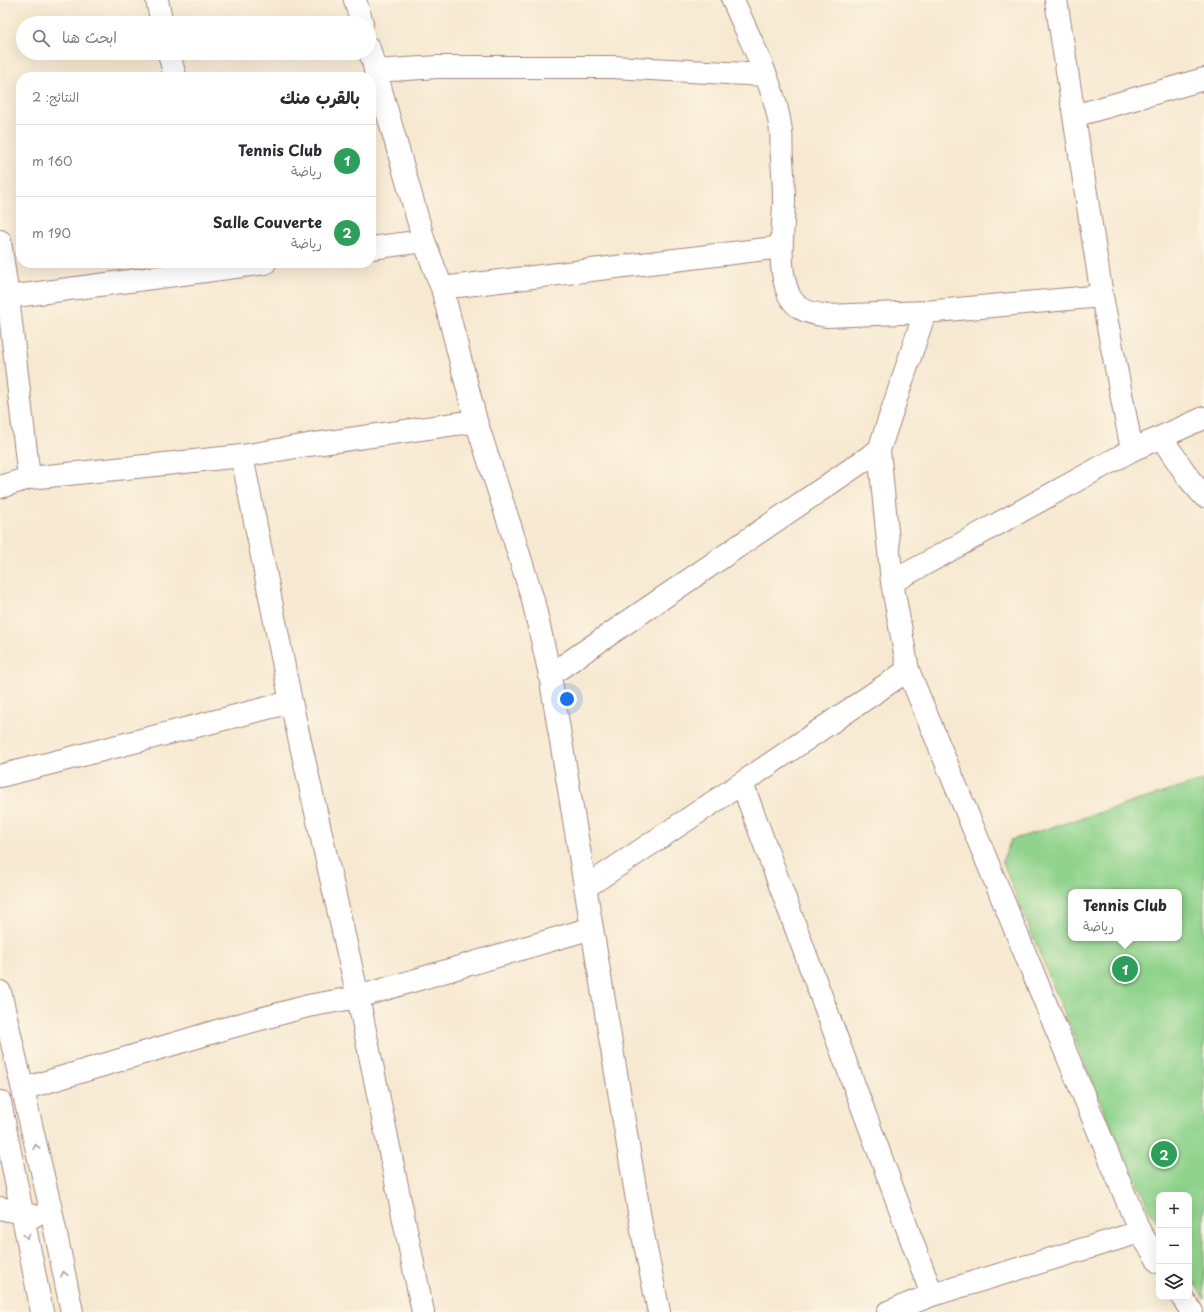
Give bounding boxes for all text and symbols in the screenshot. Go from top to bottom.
search box [16,16,376,60]
text: ابحث هنا [62,25,117,48]
icon: search [30,27,52,49]
text: بالقرب منك [280,84,360,110]
text: النتائج: 2 [32,87,79,106]
text: Tennis Club [238,138,322,161]
text: 160 m [32,151,73,170]
text: 1 [344,151,350,170]
text: رياضة [291,161,322,180]
text: Salle Couverte [213,210,322,233]
text: 190 m [32,223,71,242]
text: 2 [342,223,352,242]
text: رياضة [291,233,322,252]
your location [557,689,577,709]
popup [1068,889,1182,941]
text: Tennis Club [1083,893,1167,916]
text: رياضة [1083,916,1114,935]
pin: 1 [1112,954,1138,984]
pin: 2 [1151,1139,1177,1169]
one-way arrow [33,1144,41,1150]
map controls [1156,1192,1192,1300]
button: + [1156,1192,1192,1228]
button: − [1156,1228,1192,1264]
one-way arrow [22,1233,31,1239]
button: layers [1156,1264,1192,1300]
one-way arrow [61,1271,69,1277]

